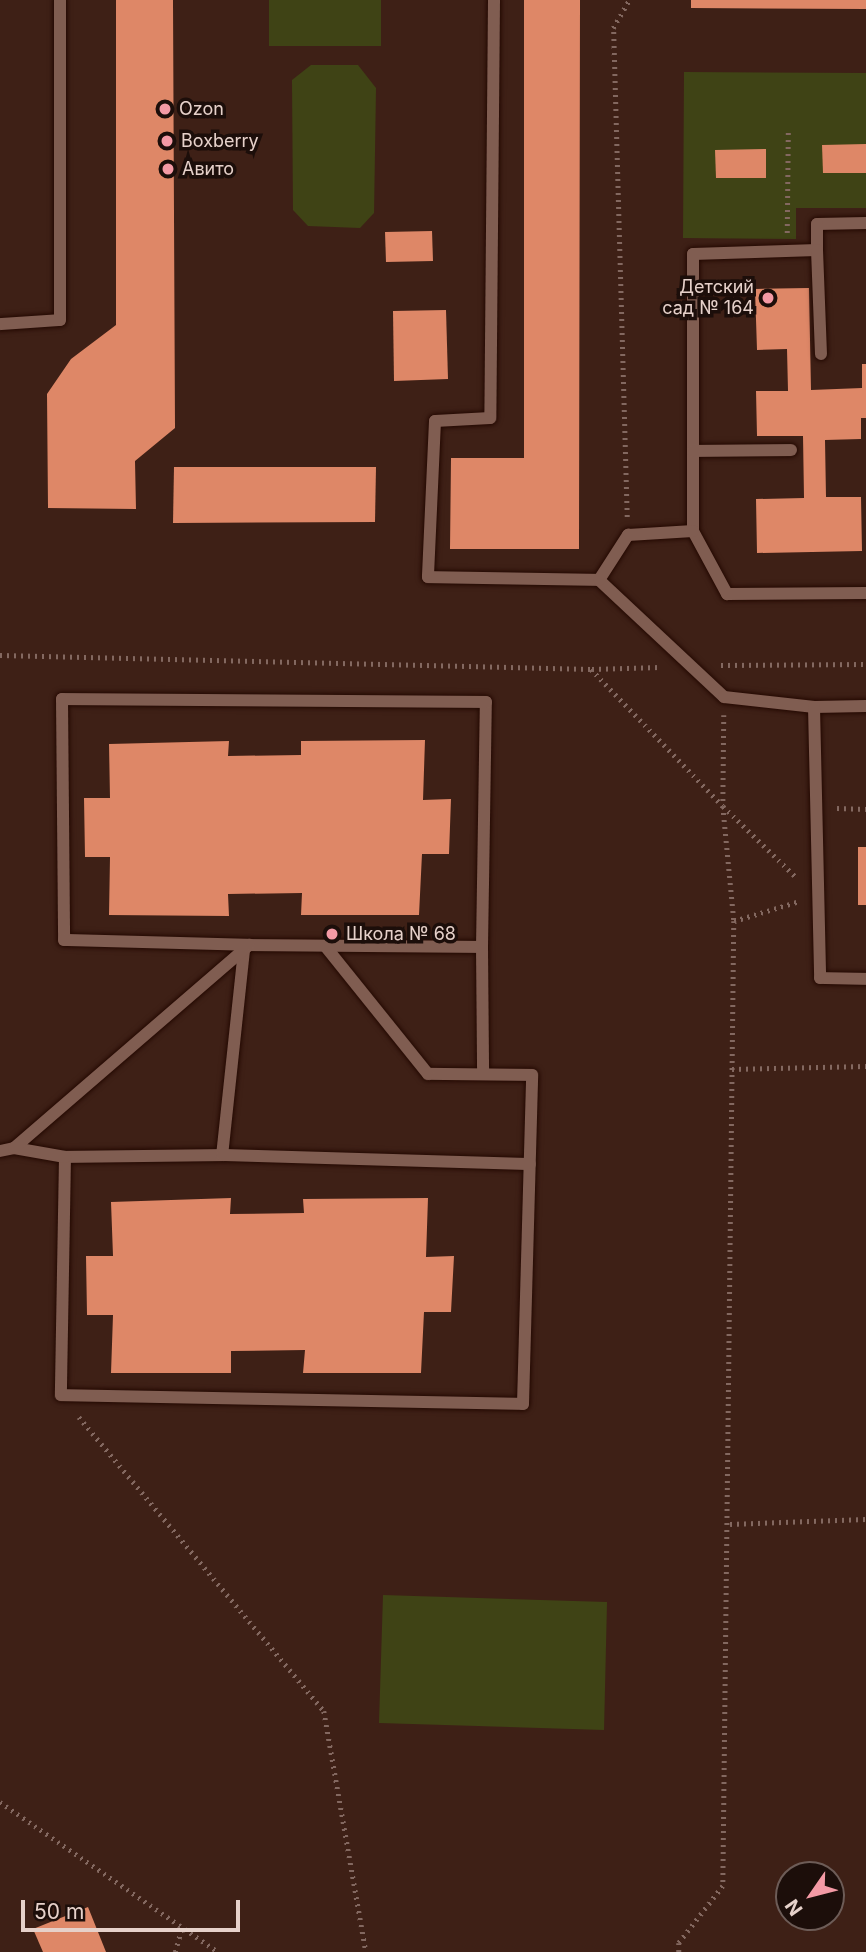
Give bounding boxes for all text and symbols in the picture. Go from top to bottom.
place label: Ozon [179,98,224,120]
marker: Ozon [157,101,173,117]
place label: Boxberry [181,130,259,152]
marker: Boxberry [159,133,175,149]
place label: Авито [182,158,234,180]
marker: Авито [160,161,176,177]
place label: Детский сад № 164 [662,277,754,320]
marker: Детский сад № 164 [760,290,776,306]
place label: Школа № 68 [346,923,456,945]
marker: Школа № 68 [324,926,340,942]
north arrow [775,1861,845,1931]
scale bar [24,1885,243,1929]
text: N [780,1895,808,1920]
text: 50 m [34,1899,84,1924]

